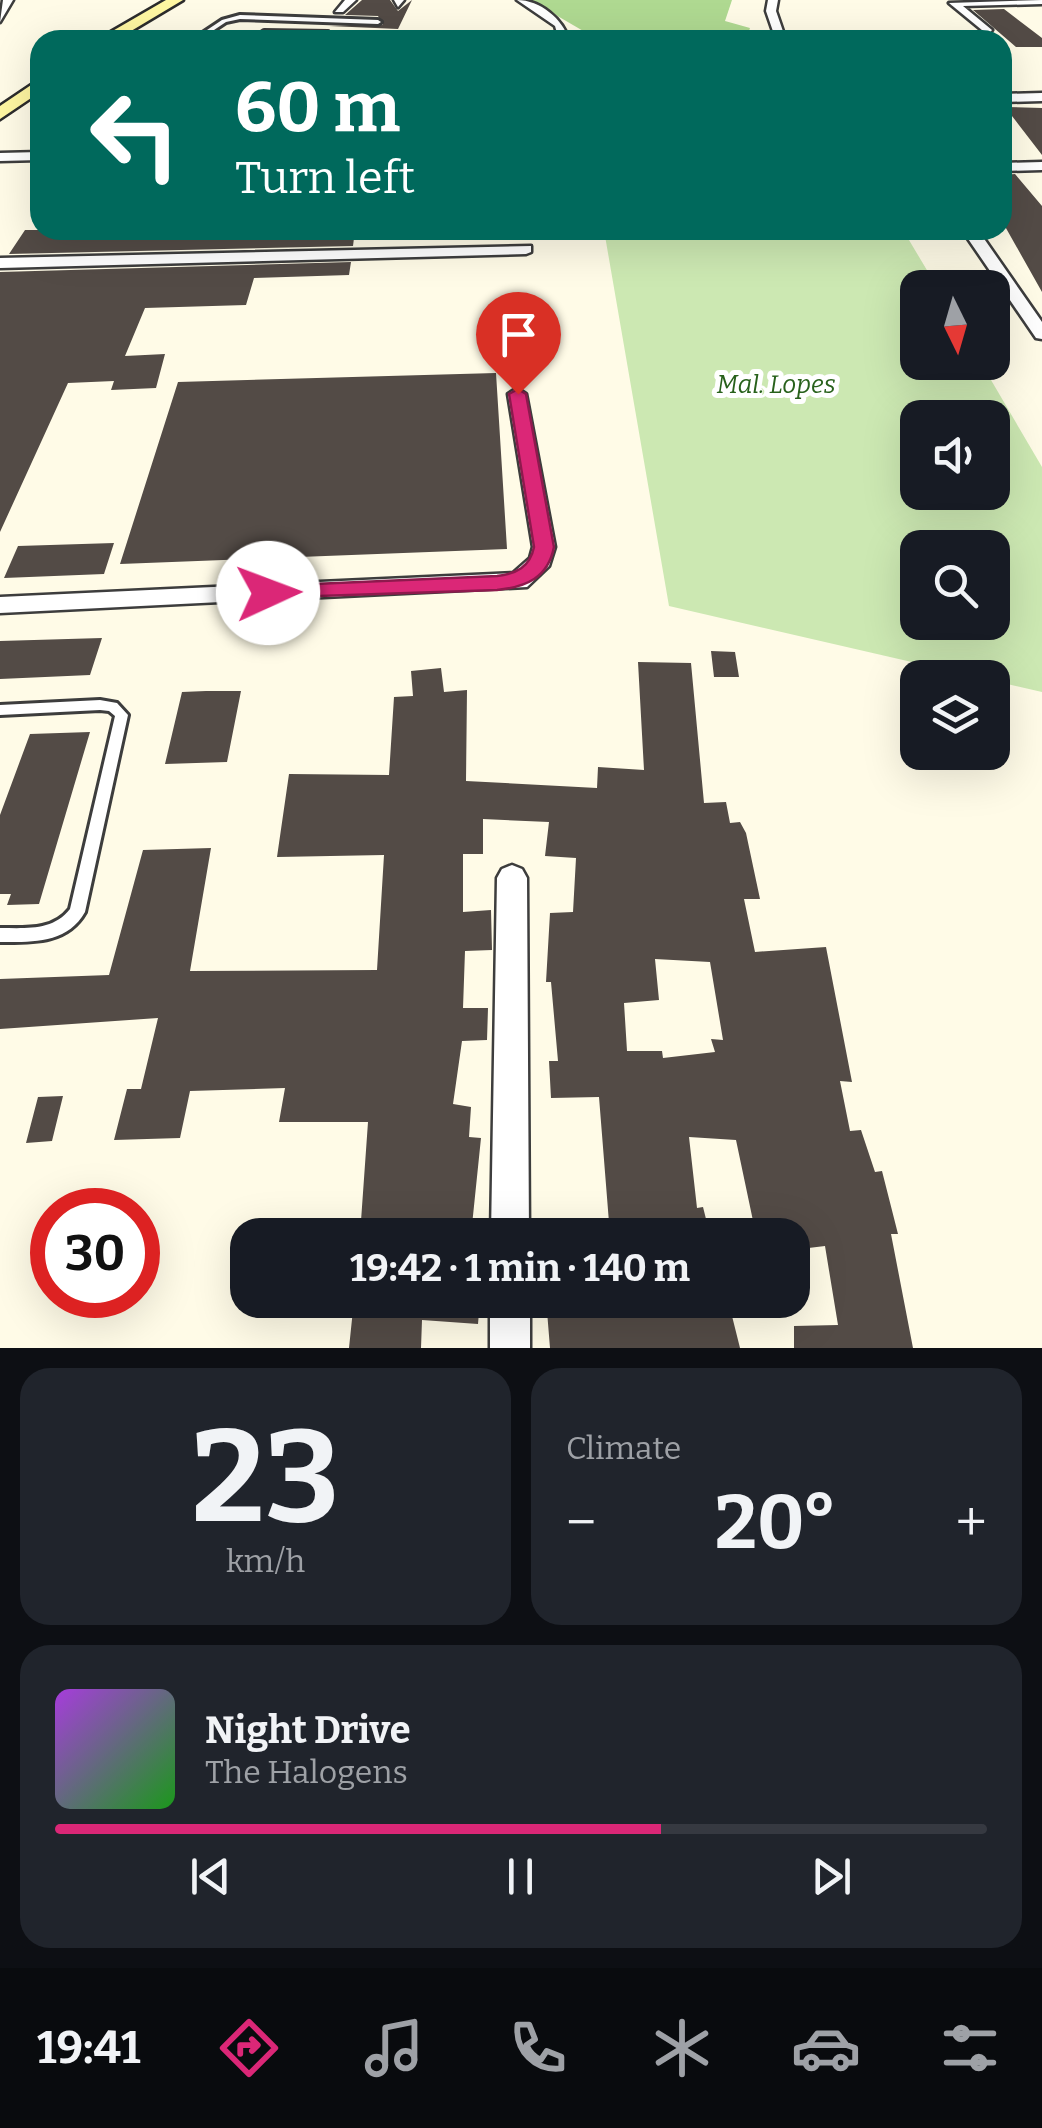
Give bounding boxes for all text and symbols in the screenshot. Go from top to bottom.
text: 60 m [235,66,400,150]
icon: left [70,70,200,200]
text: Turn left [235,151,415,205]
north arrow [900,270,1010,380]
map controls [900,270,1010,770]
pin [476,292,561,395]
icon: arrive [491,307,546,362]
park label: Mal. Lopes [716,370,836,400]
button: sound [900,400,1010,510]
button: search [900,530,1010,640]
position arrow [216,541,320,645]
button: layers [900,660,1010,770]
speed limit sign: 30 [30,1188,160,1318]
text: 19:42 · 1 min · 140 m [350,1245,690,1291]
text: 23 [191,1399,340,1555]
text: Climate [566,1429,681,1467]
text: 20° [715,1478,837,1568]
text: − [566,1490,596,1556]
text: + [956,1490,987,1556]
text: km/h [226,1542,305,1580]
text: Night Drive [205,1707,411,1753]
text: The Halogens [205,1753,408,1791]
icon: previous [183,1849,238,1904]
icon: pause [493,1849,548,1904]
icon: next [804,1849,859,1904]
icon: directions [214,2013,284,2083]
icon: music [359,2013,429,2083]
icon: phone [503,2013,573,2083]
icon: climate [647,2013,717,2083]
icon: car [791,2013,861,2083]
icon: filters [935,2013,1005,2083]
text: 19:41 [37,2021,140,2075]

